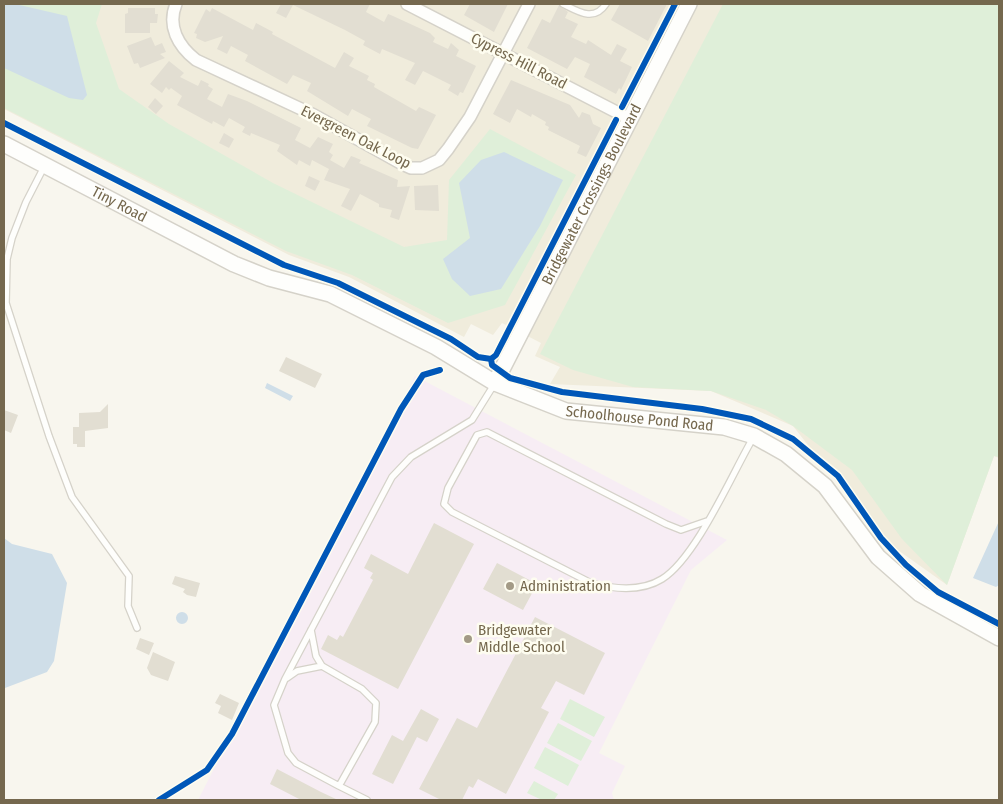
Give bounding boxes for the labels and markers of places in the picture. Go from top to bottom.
place label: Administration [520,577,611,595]
marker: Administration [504,580,516,592]
place label: Bridgewater Middle School [478,621,565,656]
marker: Bridgewater Middle School [462,633,474,645]

